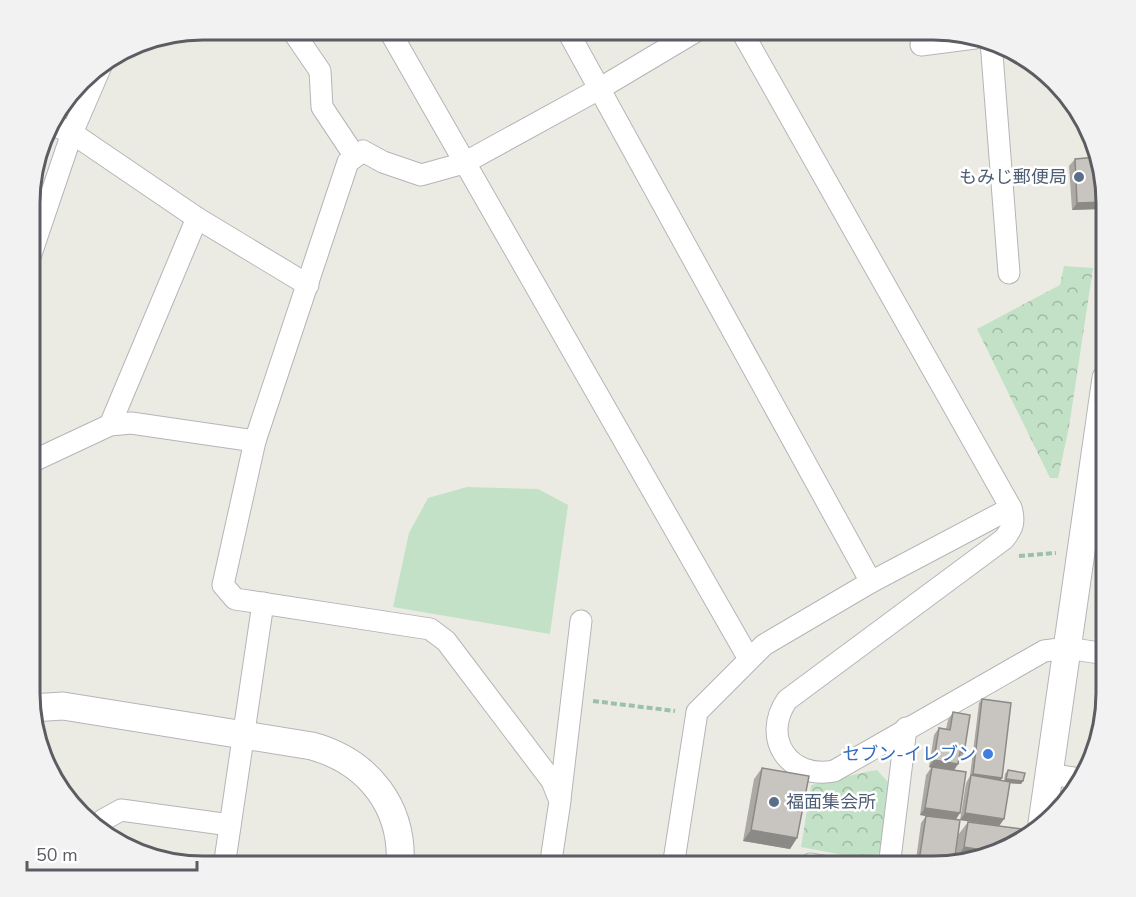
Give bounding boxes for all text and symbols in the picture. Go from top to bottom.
place label: もみじ郵便局 [959,165,1067,189]
marker: もみじ郵便局 [1072,170,1086,184]
place label: セブン-イレブン [842,742,976,766]
marker: セブン-イレブン [981,747,995,761]
place label: 福面集会所 [786,790,876,814]
marker: 福面集会所 [767,795,781,809]
scale bar [27,834,196,872]
text: 50 m [36,843,78,867]

